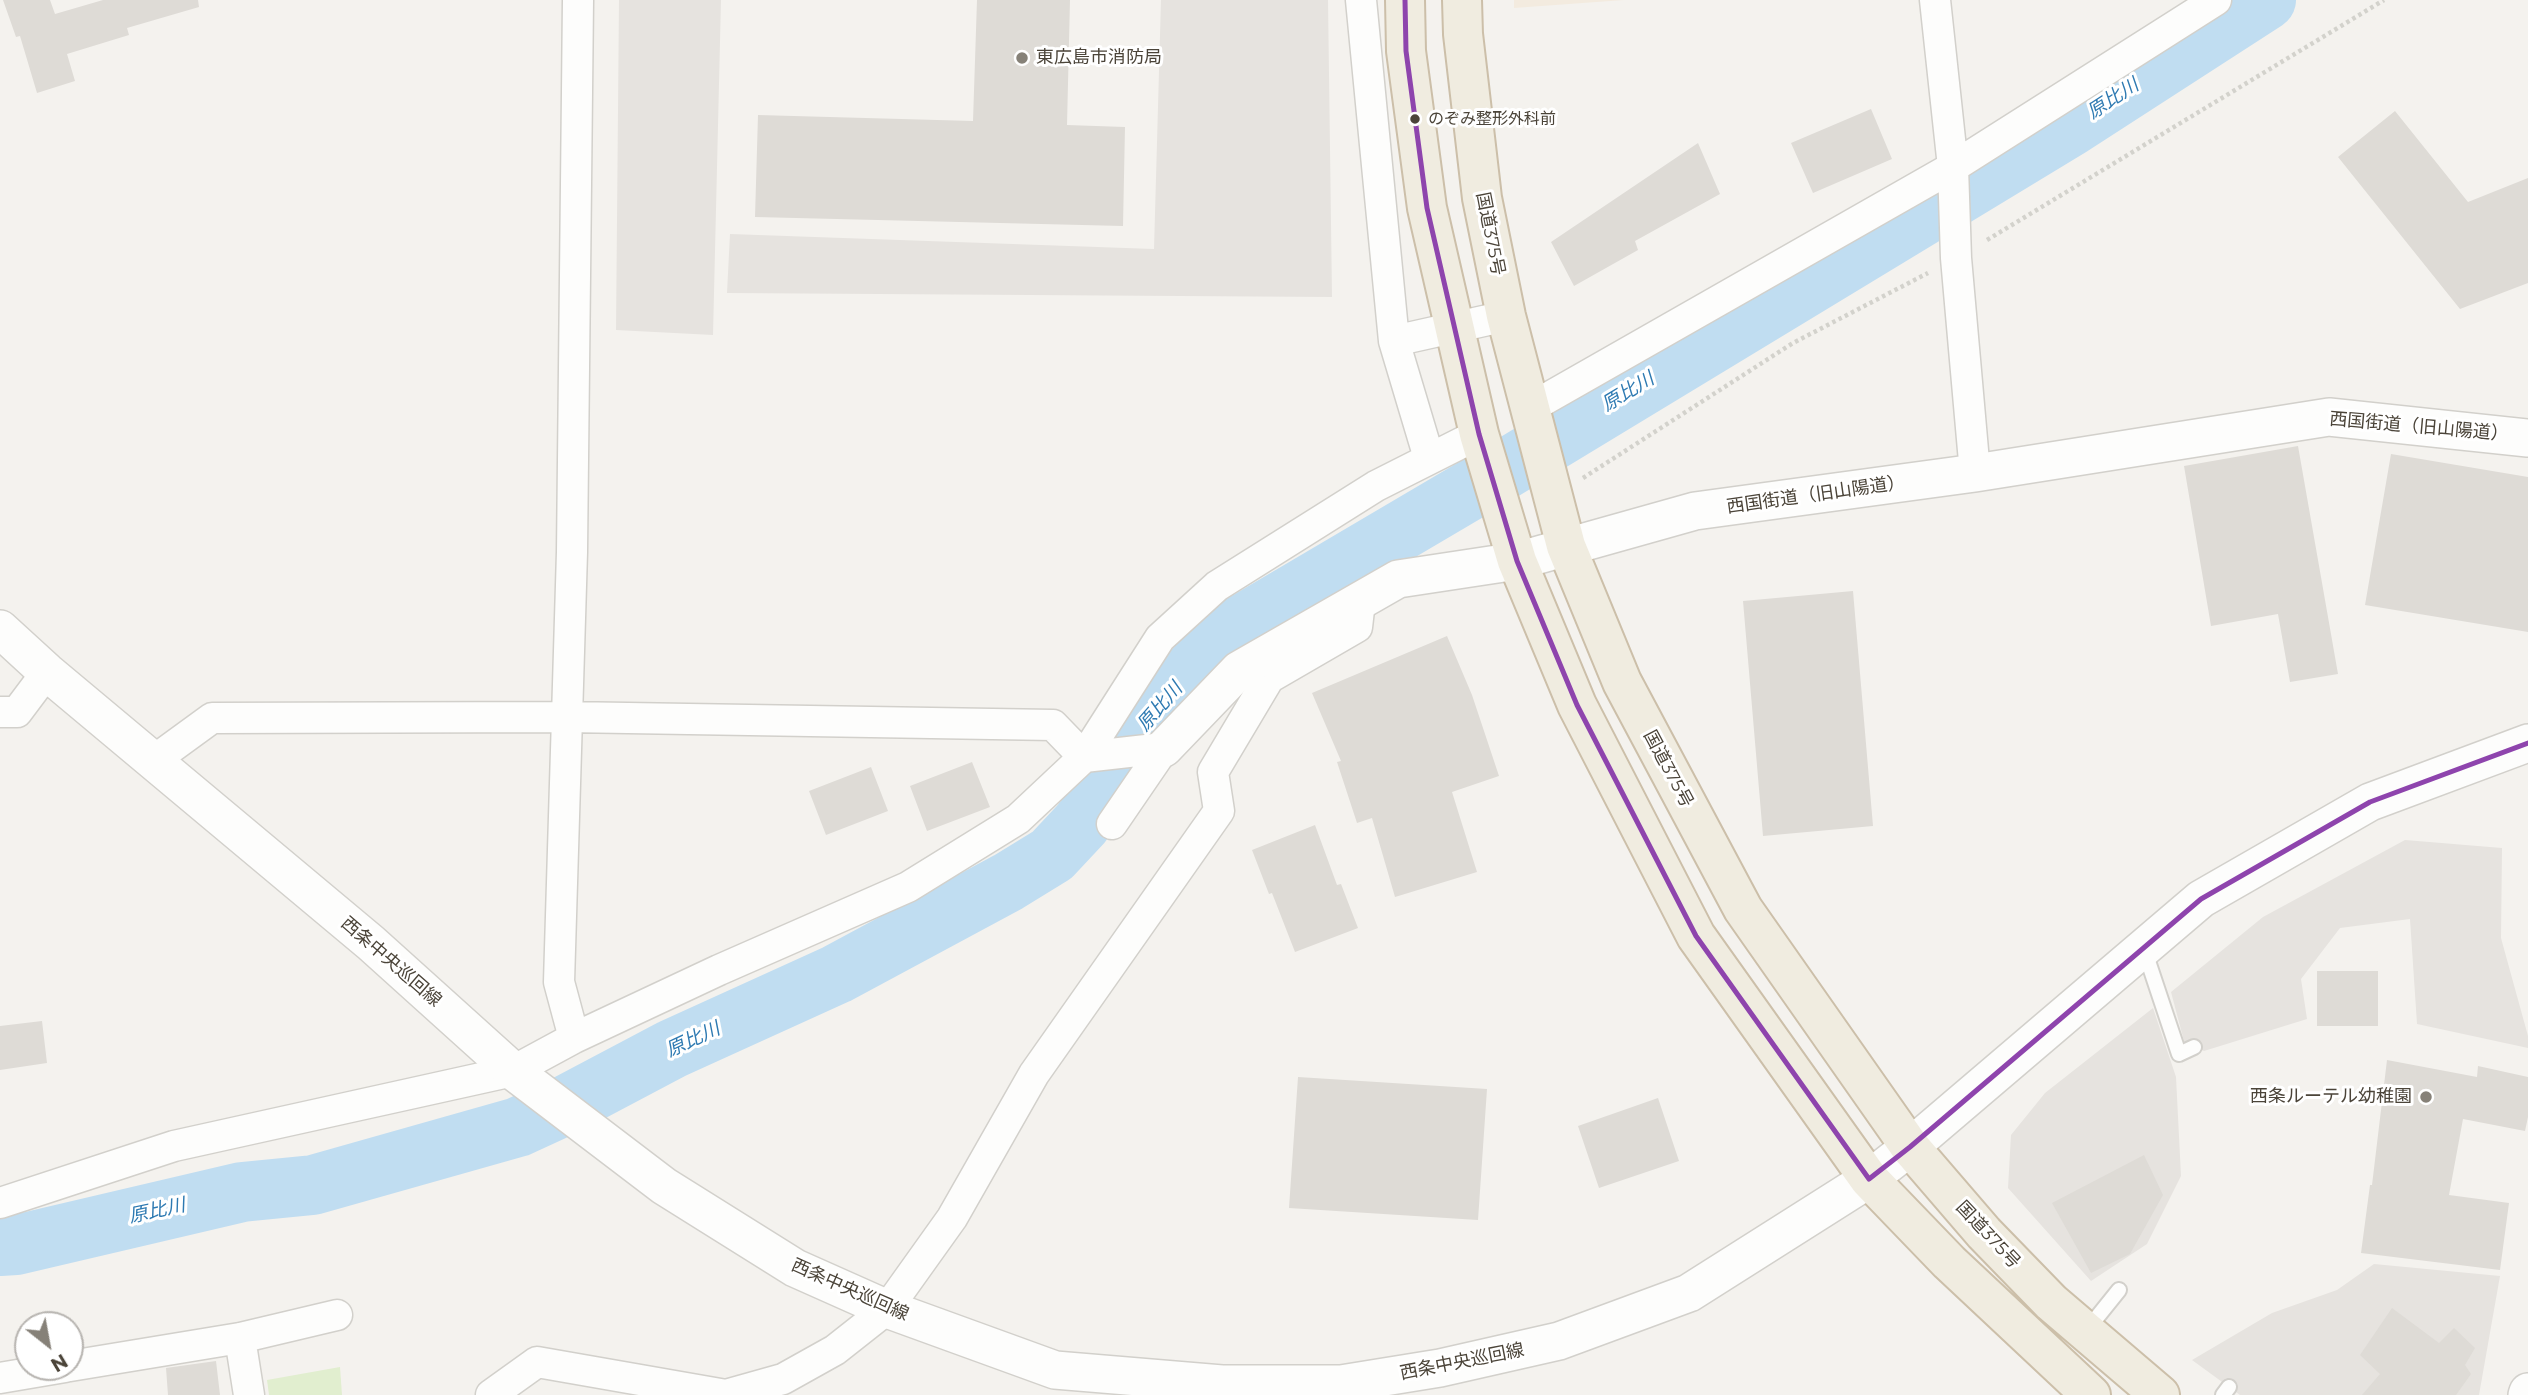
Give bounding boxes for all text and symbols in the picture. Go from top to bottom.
place label: 東広島市消防局 [1036,47,1162,69]
marker: 東広島市消防局 [1014,50,1030,66]
water label: 原比川 [2083,74,2143,124]
place label: のぞみ整形外科前 [1428,109,1556,129]
marker: のぞみ整形外科前 [1408,112,1422,126]
street label: 国道375号 [1471,191,1509,277]
water label: 原比川 [1598,368,1658,416]
street label: 西国街道（旧山陽道） [2328,408,2510,446]
street label: 西国街道（旧山陽道） [1725,472,1907,518]
water label: 原比川 [1133,678,1187,736]
street label: 国道375号 [1639,727,1697,811]
street label: 西条中央巡回線 [336,913,446,1011]
water label: 原比川 [662,1018,724,1062]
place label: 西条ルーテル幼稚園 [2250,1086,2412,1108]
marker: 西条ルーテル幼稚園 [2418,1089,2434,1105]
water label: 原比川 [127,1194,187,1228]
street label: 国道375号 [1951,1197,2025,1273]
street label: 西条中央巡回線 [788,1255,912,1325]
north arrow [14,1311,84,1381]
street label: 西条中央巡回線 [1398,1339,1526,1385]
text: N [47,1349,72,1377]

